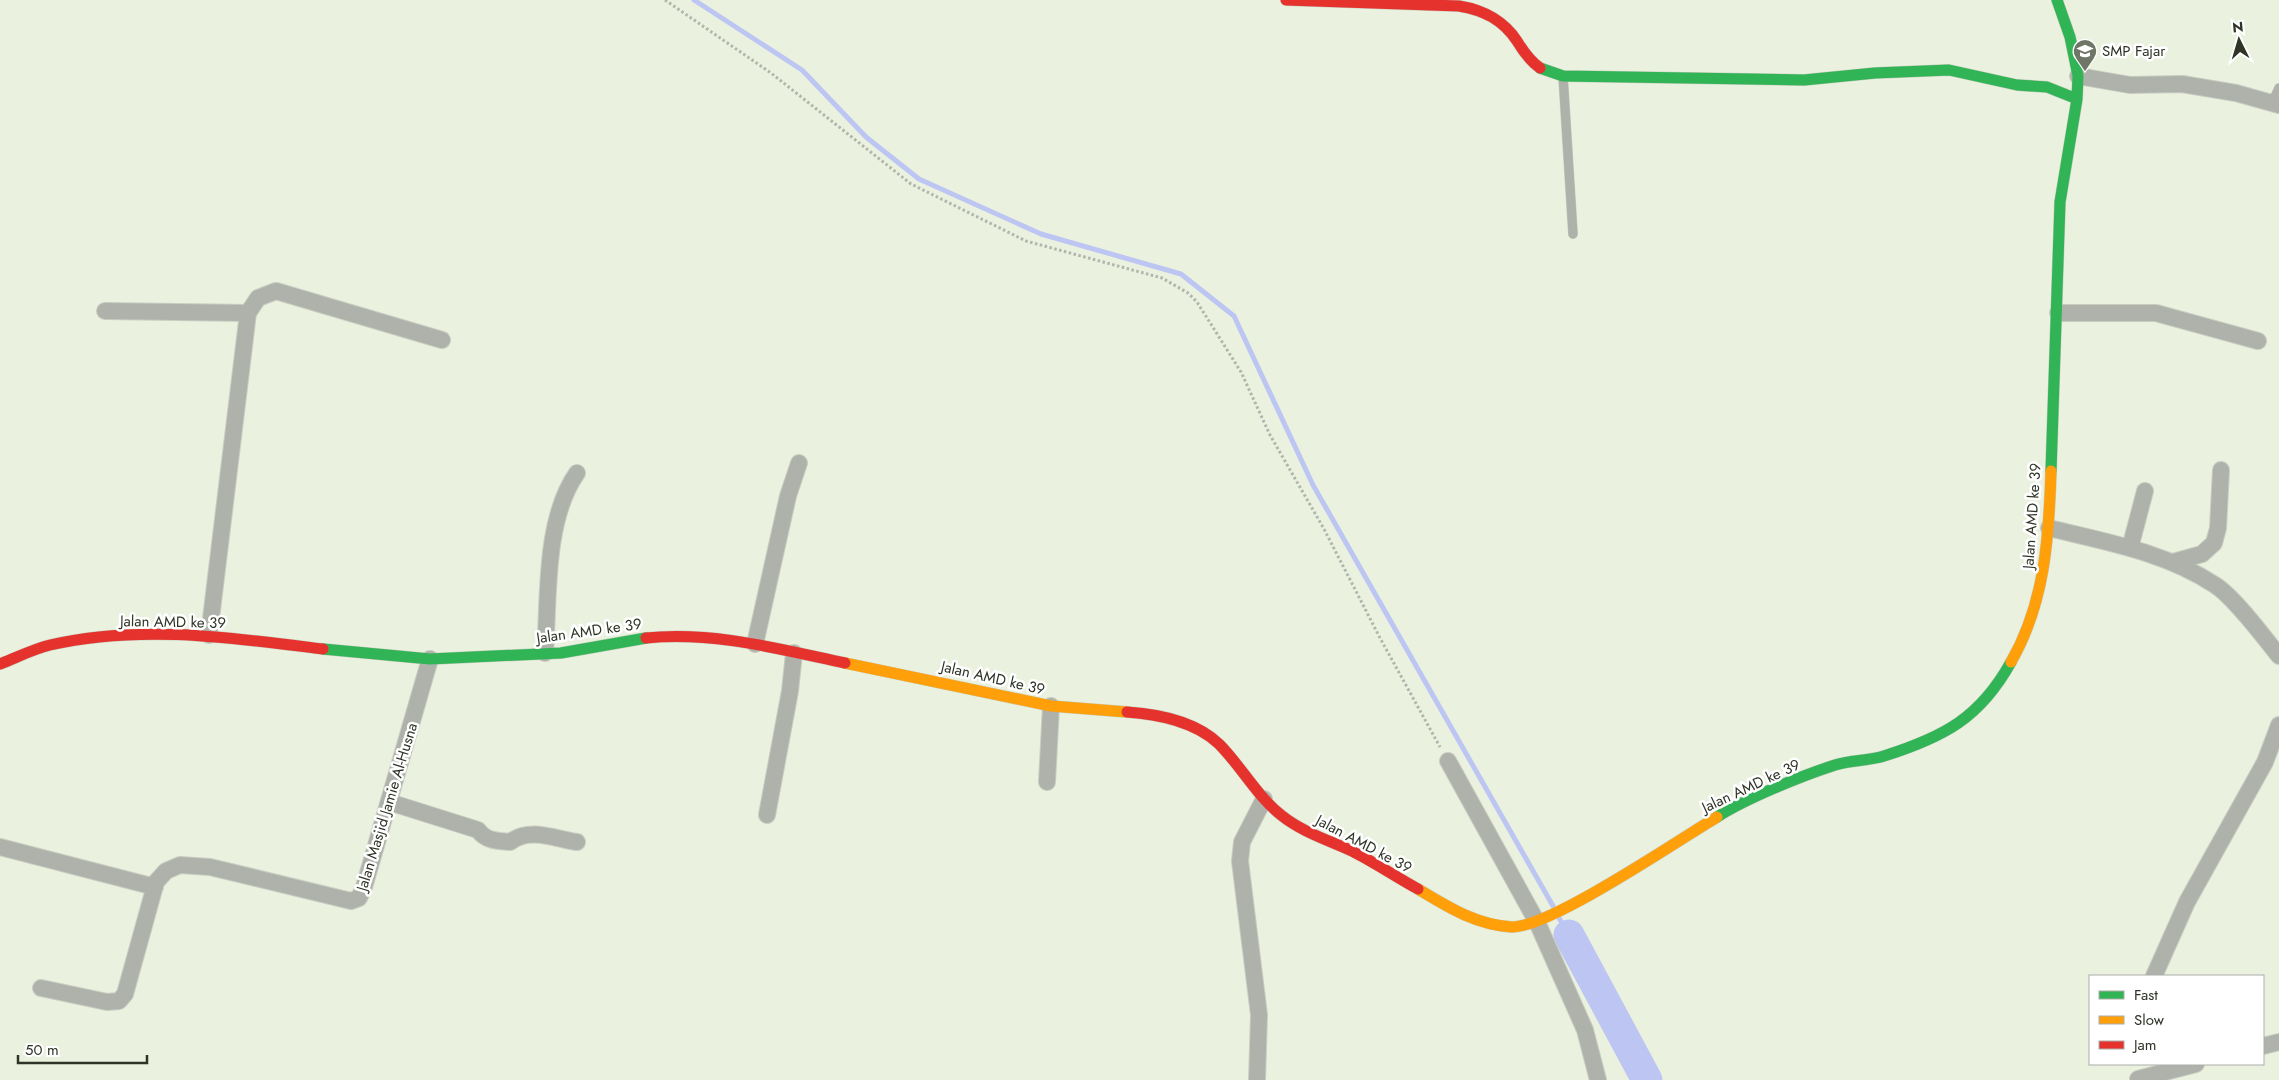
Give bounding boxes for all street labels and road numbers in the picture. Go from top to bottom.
street label: Jalan AMD ke 39 [2017,462,2047,572]
street label: Jalan AMD ke 39 [118,610,226,634]
street label: Jalan AMD ke 39 [533,613,643,650]
street label: Jalan AMD ke 39 [937,655,1047,701]
street label: Jalan Masjid Jamie Al-Husna [350,720,423,896]
street label: Jalan AMD ke 39 [1696,754,1804,819]
street label: Jalan AMD ke 39 [1310,808,1416,879]

